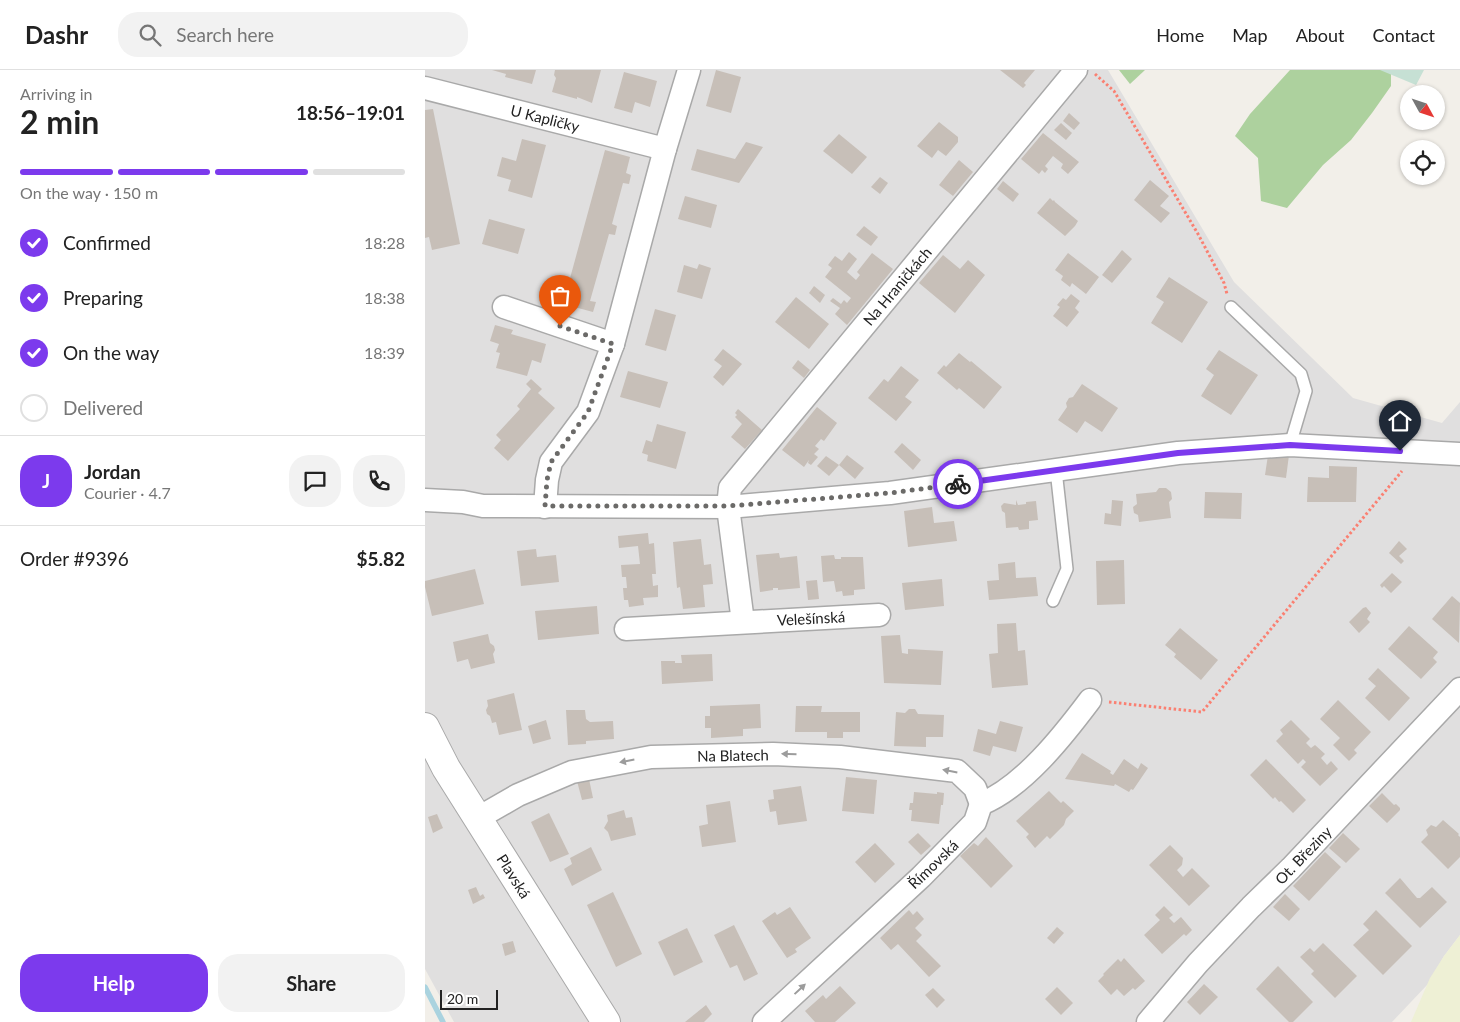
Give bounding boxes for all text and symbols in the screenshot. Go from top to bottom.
search box [118,12,468,57]
text: Dashr [25,20,88,49]
icon: search [136,21,164,49]
text: Search here [176,23,274,46]
text: Home [1156,24,1204,46]
text: Map [1232,24,1268,46]
text: About [1296,24,1345,46]
text: Contact [1373,24,1435,46]
text: Arriving in [20,84,93,103]
north arrow [1400,85,1445,130]
map controls [1400,85,1445,185]
text: 18:56–19:01 [296,101,405,124]
street label: U Kapličky [509,101,582,135]
text: 2 min [20,102,99,141]
button: locate [1400,140,1445,185]
text: On the way · 150 m [20,183,158,202]
icon: check [20,229,48,257]
text: Confirmed [63,231,151,254]
text: 18:28 [364,233,405,252]
street label: Na Hraničkách [859,243,935,329]
pin [539,275,581,326]
icon: bag [546,282,574,310]
icon: check [20,284,48,312]
text: Preparing [63,286,143,309]
text: 18:38 [364,288,405,307]
icon: check [20,339,48,367]
text: On the way [63,341,159,364]
text: 18:39 [364,343,405,362]
text: Delivered [63,396,143,419]
pin [1379,400,1421,451]
icon: home [1386,407,1414,435]
button: chat [289,455,341,507]
button: phone [353,455,405,507]
courier [933,459,983,509]
text: Jordan [84,460,141,483]
text: J [42,469,50,492]
icon: bike [944,470,972,498]
text: Courier · 4.7 [84,483,171,502]
text: Order #9396 [20,547,129,570]
text: $5.82 [356,547,405,570]
street label: Velešínská [776,607,846,629]
street label: Na Blatech [697,745,769,765]
one-way arrow [781,750,797,758]
one-way arrow [618,758,634,766]
one-way arrow [943,767,958,775]
street label: Ot. Březiny [1271,822,1335,888]
street label: Římovská [904,836,962,892]
street label: Plavská [493,850,535,902]
button: Help [20,954,208,1012]
button: Share [218,954,405,1012]
one-way arrow [793,983,805,995]
scale bar [440,987,497,1010]
text: 20 m [447,990,478,1007]

